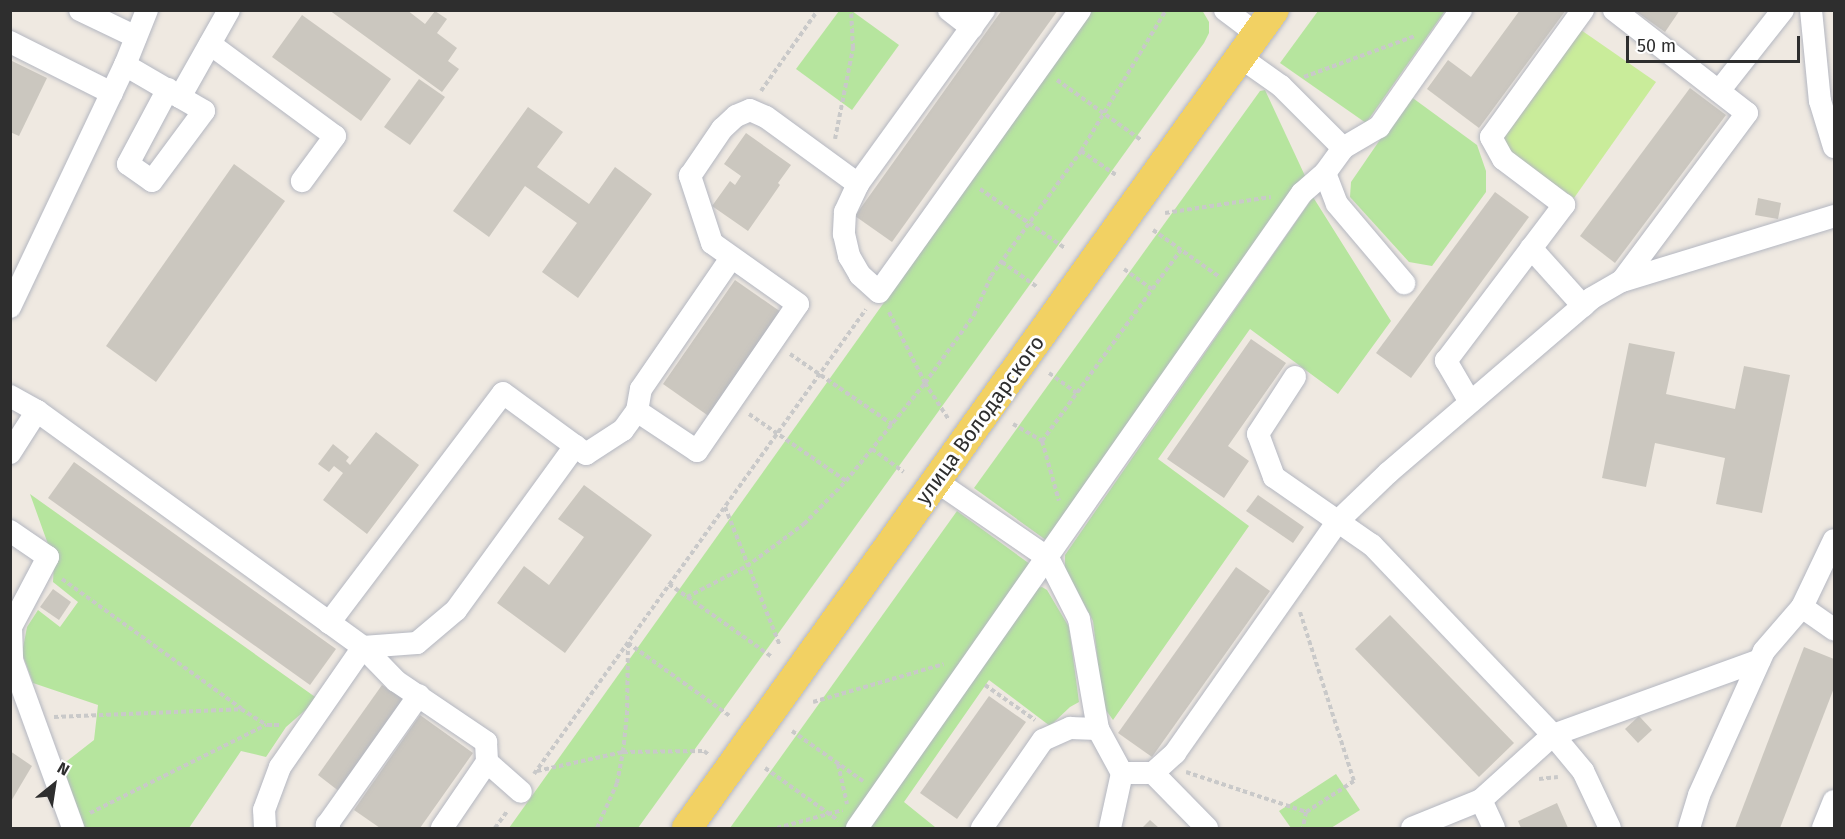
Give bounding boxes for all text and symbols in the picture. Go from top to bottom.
scale bar [1629,24,1803,62]
text: 50 m [1637,35,1676,57]
street label: улица Володарского [910,331,1050,509]
north arrow [24,755,84,815]
text: N [54,758,73,780]

